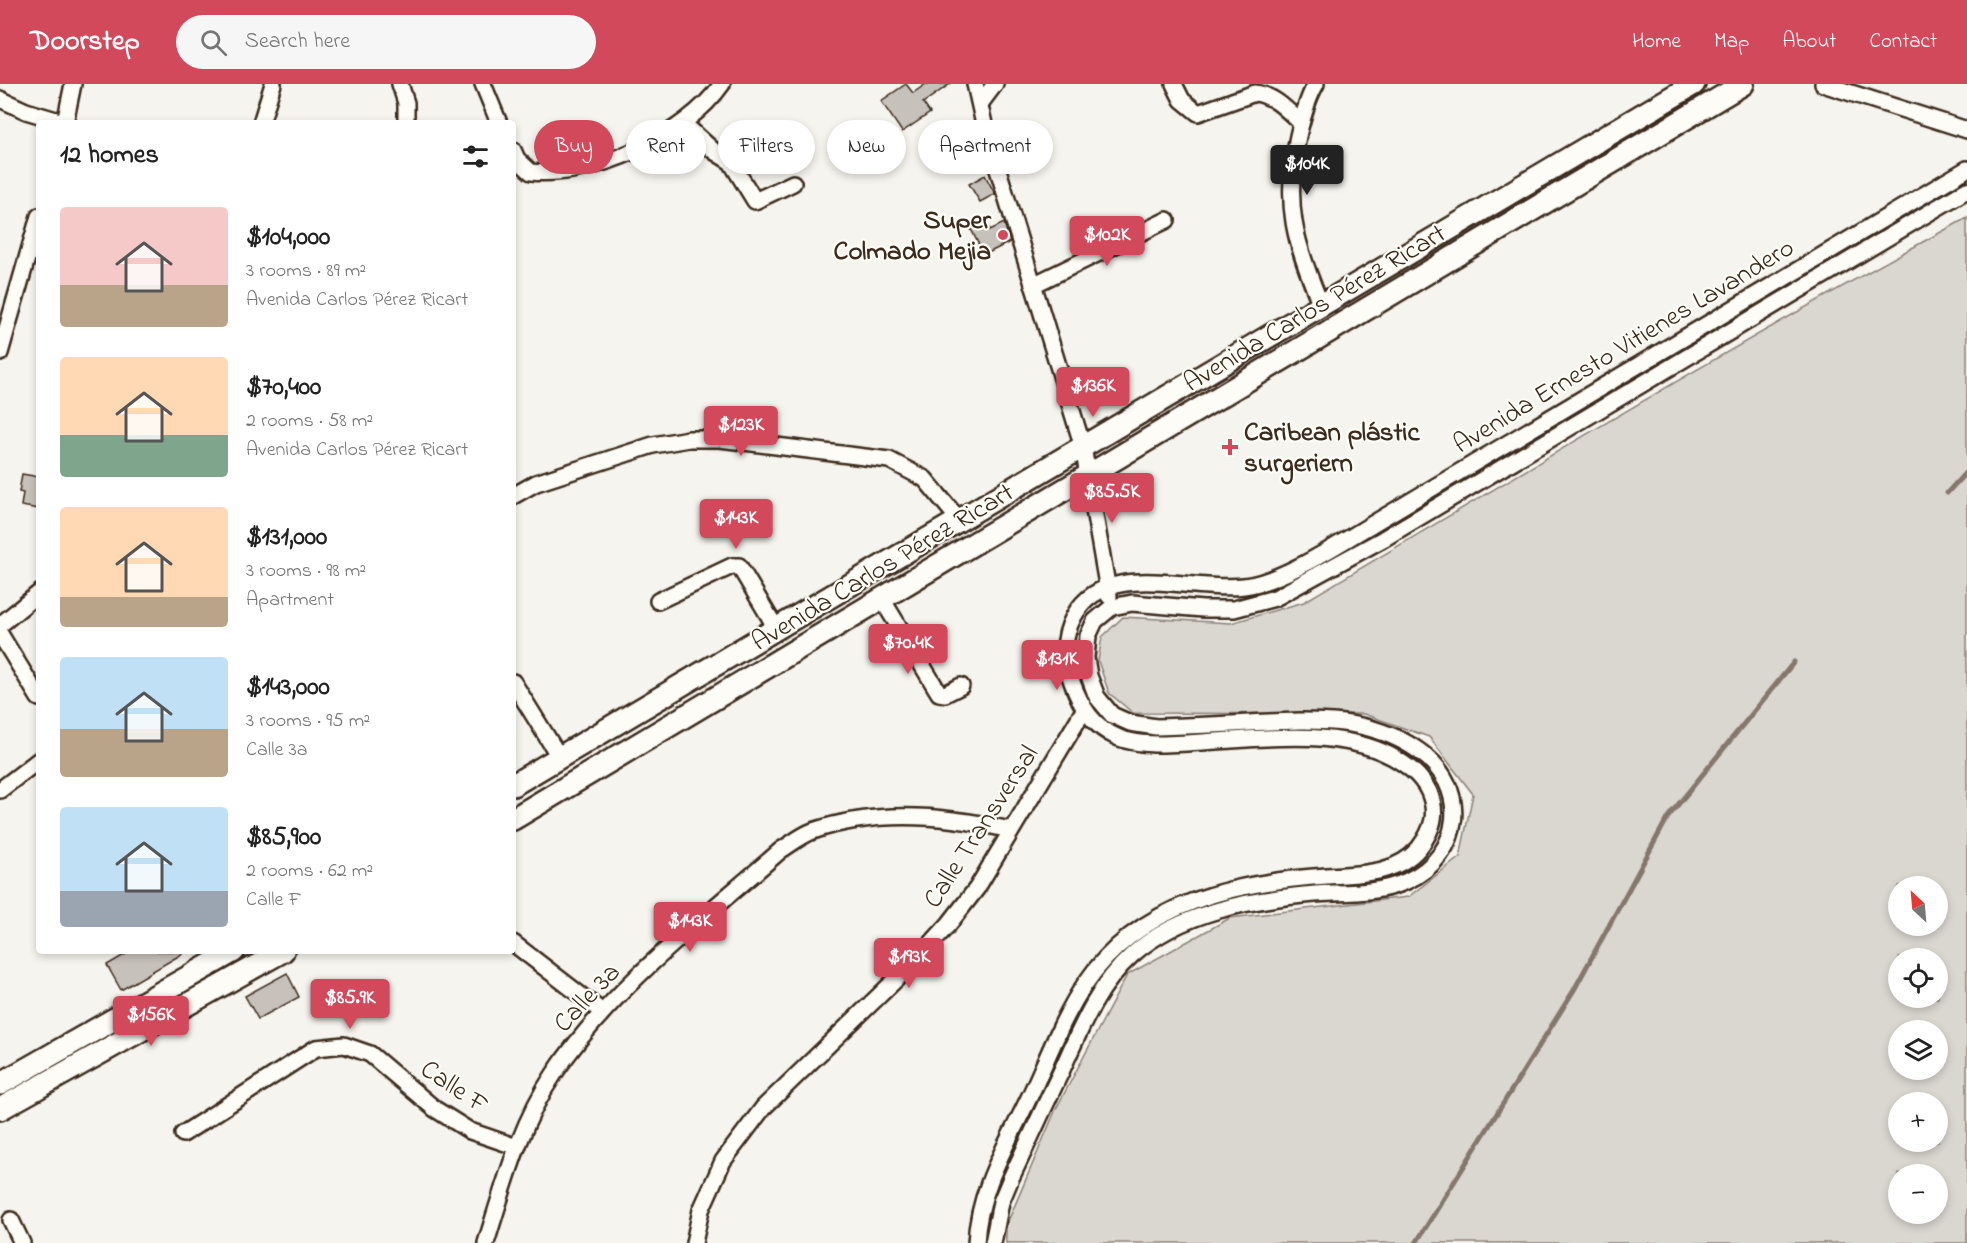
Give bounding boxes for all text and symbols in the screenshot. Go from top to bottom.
search box [176,15,596,69]
text: Doorstep [30,22,140,63]
icon: search [197,26,230,59]
text: Search here [245,26,350,58]
text: Home [1632,27,1681,57]
text: Map [1714,27,1749,57]
text: About [1782,27,1836,57]
text: Contact [1869,27,1937,57]
chip: Buy [534,120,614,174]
chip: Rent [626,120,706,174]
chip: Filters [718,120,815,174]
chip: New [827,120,906,174]
chip: Apartment [918,120,1053,174]
text: 12 homes [60,137,159,175]
icon: filters [459,140,492,173]
pin: $104K [1265,145,1349,196]
text: $104K [1284,150,1330,179]
place label: Super Colmado Mejia [834,202,992,272]
street label: Avenida Carlos Pérez Ricart [1177,215,1454,403]
pin: $102K [1065,216,1149,267]
text: $104,000 [246,219,330,257]
text: $102K [1084,221,1130,250]
marker: Super Colmado Mejia [996,228,1010,242]
street label: Avenida Ernesto Vitienes Lavandero [1446,230,1802,465]
icon: home [108,231,180,303]
text: 3 rooms · 89 m² [246,257,366,286]
text: Avenida Carlos Pérez Ricart [246,286,468,315]
pin: $136K [1051,367,1135,418]
text: $70,400 [246,369,321,407]
text: $136K [1070,372,1116,401]
icon: home [108,381,180,453]
pin: $123K [699,406,783,457]
text: 2 rooms · 58 m² [246,407,373,436]
text: $123K [718,411,764,440]
place label: Caribean plástic surgeriern [1244,414,1420,485]
text: Avenida Carlos Pérez Ricart [246,436,468,465]
marker: Caribean plástic surgeriern [1221,438,1239,456]
pin: $85.5K [1063,473,1161,524]
street label: Avenida Carlos Pérez Ricart [745,474,1022,662]
text: $85.5K [1084,478,1140,507]
pin: $143K [694,499,778,550]
text: $143K [714,504,758,533]
text: $131,000 [246,519,327,557]
icon: home [108,531,180,603]
text: 3 rooms · 98 m² [246,557,366,586]
text: Apartment [246,586,334,615]
pin: $70.4K [859,624,957,675]
text: $70.4K [883,629,934,658]
pin: $131K [1015,640,1099,691]
text: $131K [1036,645,1078,674]
text: $143,000 [246,669,330,707]
icon: home [108,681,180,753]
text: 3 rooms · 95 m² [246,707,370,736]
text: Calle 3a [246,736,308,765]
street label: Calle Transversal [915,738,1049,917]
text: $85,900 [246,819,321,857]
icon: home [108,831,180,903]
text: 2 rooms · 62 m² [246,857,373,886]
north arrow [1888,876,1948,936]
map controls [1888,876,1948,1224]
text: Calle F [246,886,301,915]
pin: $143K [648,902,732,953]
text: $143K [668,907,712,936]
pin: $193K [867,938,951,989]
text: $193K [888,943,930,972]
button: locate [1888,948,1948,1008]
street label: Calle 3a [545,955,630,1042]
pin: $85.9K [301,979,399,1030]
text: $85.9K [325,984,375,1013]
pin: $156K [109,996,193,1047]
text: $156K [127,1001,175,1030]
button: layers [1888,1020,1948,1080]
street label: Calle F [412,1051,496,1125]
button: + [1888,1092,1948,1152]
button: − [1888,1164,1948,1224]

